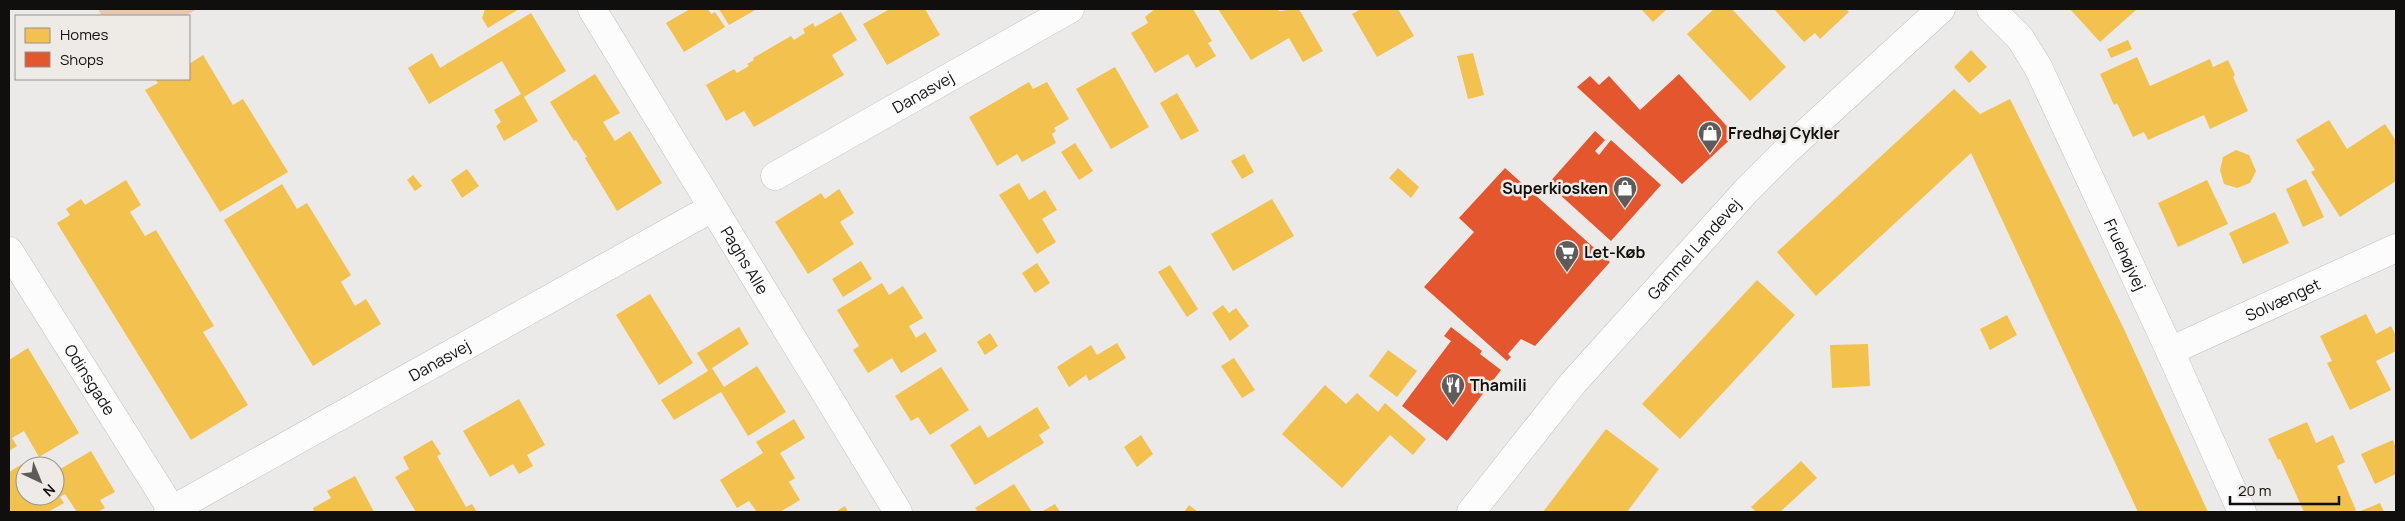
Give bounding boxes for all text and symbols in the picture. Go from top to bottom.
legend [15,15,190,80]
text: Homes [60,24,109,45]
text: Shops [60,49,104,70]
street label: Danasvej [888,66,958,118]
shop icon: Fredhøj Cykler [1697,120,1723,154]
place label: Fredhøj Cykler [1728,122,1840,144]
shop icon: Superkiosken [1612,175,1638,209]
place label: Superkiosken [1502,177,1608,199]
street label: Gammel Landevej [1642,193,1745,304]
street label: Fruehøjvej [2099,215,2151,294]
street label: Paghs Alle [716,222,774,298]
supermarket icon: Let-Køb [1554,239,1580,273]
place label: Let-Køb [1584,241,1645,263]
street label: Solvænget [2242,273,2324,326]
street label: Danasvej [405,334,474,386]
street label: Odinsgade [59,340,121,419]
restaurant icon: Thamili [1440,372,1466,406]
place label: Thamili [1470,374,1527,396]
north arrow [15,456,65,506]
scale bar [2230,474,2339,506]
text: N [39,480,60,501]
text: 20 m [2238,480,2271,501]

